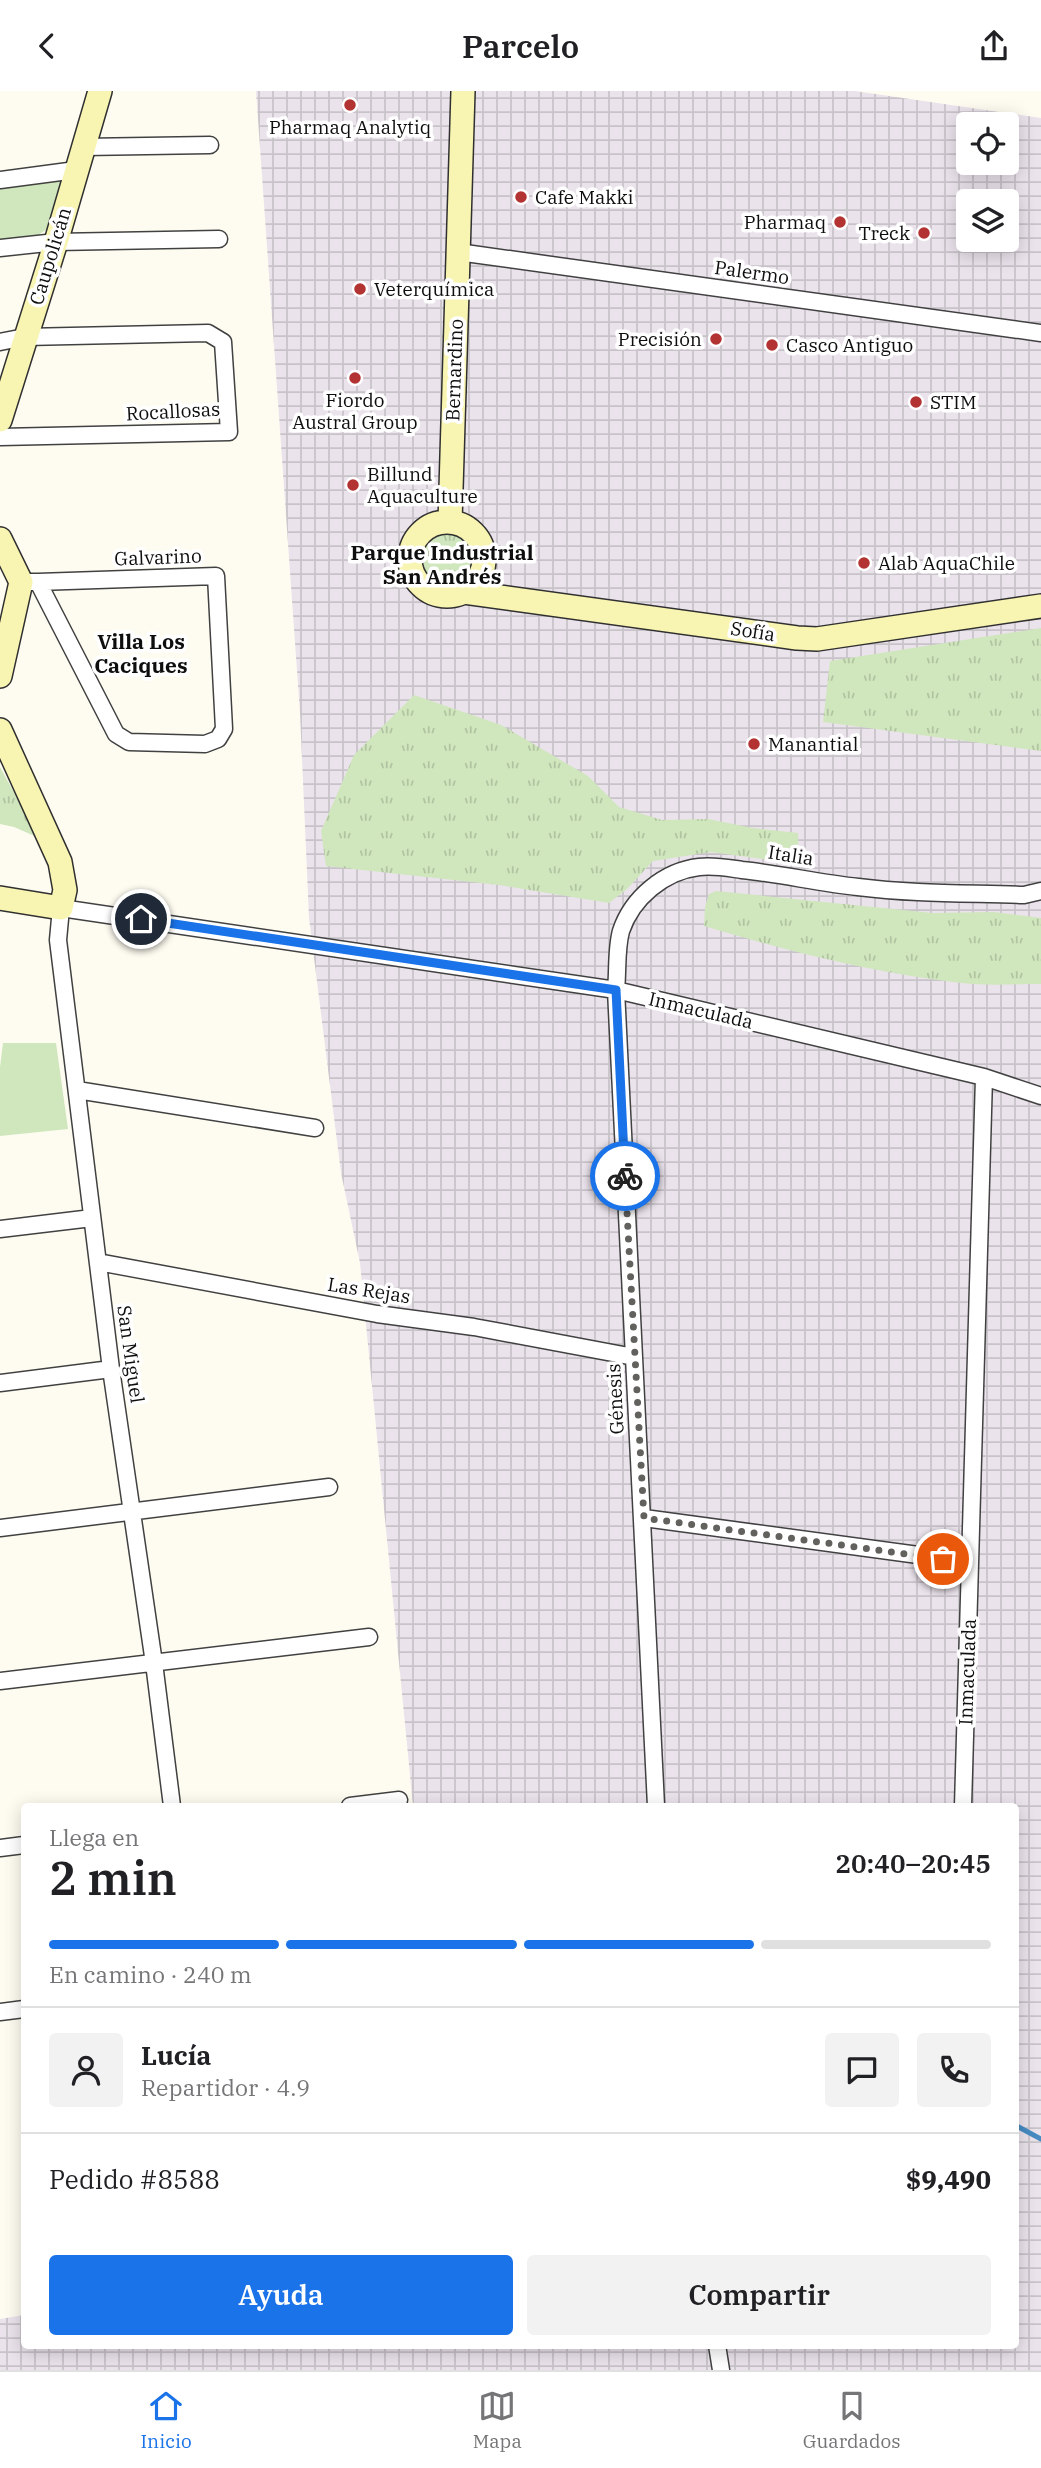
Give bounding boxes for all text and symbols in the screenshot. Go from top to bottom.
text: Parcelo [462,25,579,67]
icon: back [28,27,66,65]
icon: share [975,27,1013,65]
marker: Pharmaq Analytiq [342,97,358,113]
map controls [956,112,1019,252]
button: locate [956,112,1019,175]
place label: Pharmaq Analytiq [269,115,431,139]
place label: Cafe Makki [535,185,634,209]
marker: Cafe Makki [513,189,529,205]
button: layers [956,189,1019,252]
street label: Caupolicán [24,204,76,308]
place label: Pharmaq [744,210,826,234]
marker: Pharmaq [832,214,848,230]
place label: Treck [858,221,910,245]
marker: Treck [916,225,932,241]
street label: Palermo [713,255,791,289]
place label: Veterquímica [374,277,494,301]
marker: Veterquímica [352,281,368,297]
street label: Bernardino [440,318,468,422]
place label: Precisión [618,327,702,351]
marker: Precisión [708,331,724,347]
place label: Casco Antiguo [786,333,913,357]
marker: Casco Antiguo [764,337,780,353]
marker: Fiordo Austral Group [347,370,363,386]
place label: Fiordo Austral Group [292,388,418,434]
place label: STIM [930,390,976,414]
marker: STIM [908,394,924,410]
street label: Rocallosas [125,397,221,425]
place label: Billund Aquaculture [367,462,478,508]
marker: Billund Aquaculture [345,477,361,493]
district label: Parque Industrial San Andrés [350,538,534,590]
street label: Galvarino [114,543,202,571]
place label: Alab AquaChile [878,551,1015,575]
marker: Alab AquaChile [856,555,872,571]
street label: Sofía [729,616,777,646]
district label: Villa Los Caciques [94,627,188,679]
place label: Manantial [768,732,859,756]
marker: Manantial [746,736,762,752]
street label: Italia [767,840,815,870]
pin [111,889,171,949]
icon: home [122,900,160,938]
street label: Inmaculada [646,986,756,1034]
courier [590,1141,660,1211]
icon: bike [606,1157,644,1195]
street label: Las Rejas [326,1272,412,1308]
street label: San Miguel [112,1303,150,1405]
street label: Génesis [601,1363,629,1435]
pin [913,1529,973,1589]
icon: bag [924,1540,962,1578]
street label: Inmaculada [953,1618,981,1726]
text: Llega en [49,1822,139,1852]
text: 20:40–20:45 [835,1846,991,1880]
text: 2 min [49,1848,177,1908]
text: En camino · 240 m [49,1959,252,1989]
button: person [49,2033,123,2107]
button: chat [825,2033,899,2107]
button: phone [917,2033,991,2107]
text: Lucía [141,2038,211,2072]
text: Repartidor · 4.9 [141,2072,310,2102]
text: Pedido #8588 [49,2162,220,2196]
text: $9,490 [906,2162,991,2196]
button: Ayuda [49,2255,513,2335]
button: Compartir [527,2255,991,2335]
tab: Inicio [140,2387,192,2453]
tab: Mapa [473,2387,522,2453]
tab: Guardados [803,2387,901,2453]

